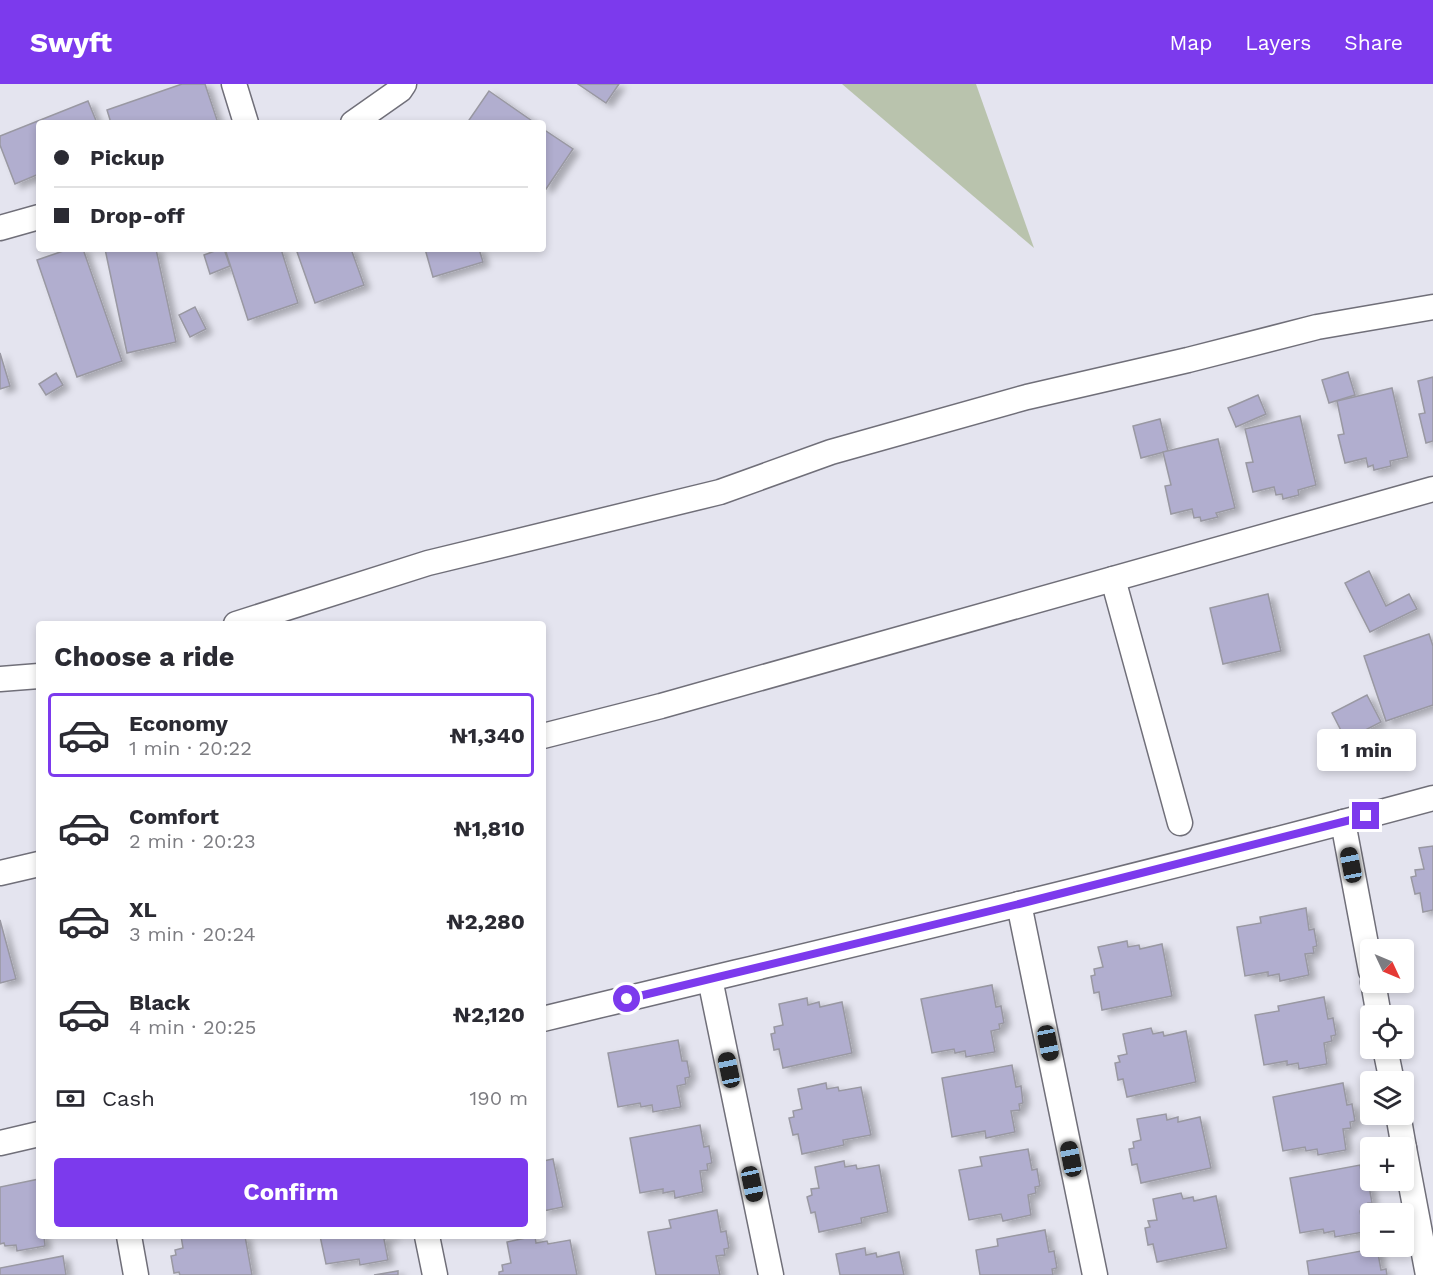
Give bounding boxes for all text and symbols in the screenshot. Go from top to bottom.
text: Swyft [30,26,112,59]
text: Map [1169,30,1212,55]
text: Layers [1245,30,1311,55]
text: Share [1344,30,1403,55]
text: Pickup [90,145,165,170]
text: Drop-off [90,203,185,228]
text: Choose a ride [54,641,234,673]
icon: car [57,708,111,762]
text: Economy [129,711,228,736]
text: ₦1,340 [450,723,525,748]
callout: 1 min [1316,729,1416,771]
text: 1 min · 20:22 [129,736,252,760]
text: 1 min [1341,738,1392,762]
icon: car [57,801,111,855]
route end [1352,802,1379,829]
text: Comfort [129,804,219,829]
text: ₦1,810 [454,816,525,841]
text: 2 min · 20:23 [129,829,256,853]
car [1339,846,1363,884]
icon: car [57,894,111,948]
text: XL [129,897,157,922]
text: ₦2,280 [446,909,525,934]
text: 3 min · 20:24 [129,922,256,946]
north arrow [1360,939,1414,993]
map controls [1360,939,1414,1257]
route start [613,985,640,1012]
icon: car [57,987,111,1041]
text: Black [129,990,190,1015]
text: ₦2,120 [453,1002,525,1027]
button: locate [1360,1005,1414,1059]
text: 4 min · 20:25 [129,1015,256,1039]
car [1036,1024,1060,1062]
car [716,1051,742,1089]
button: layers [1360,1071,1414,1125]
icon: cash [54,1082,87,1115]
text: Cash [102,1086,155,1111]
text: 190 m [470,1086,528,1110]
button: + [1360,1137,1414,1191]
car [1059,1140,1083,1178]
button: Confirm [54,1158,528,1227]
car [739,1165,765,1203]
button: − [1360,1203,1414,1257]

